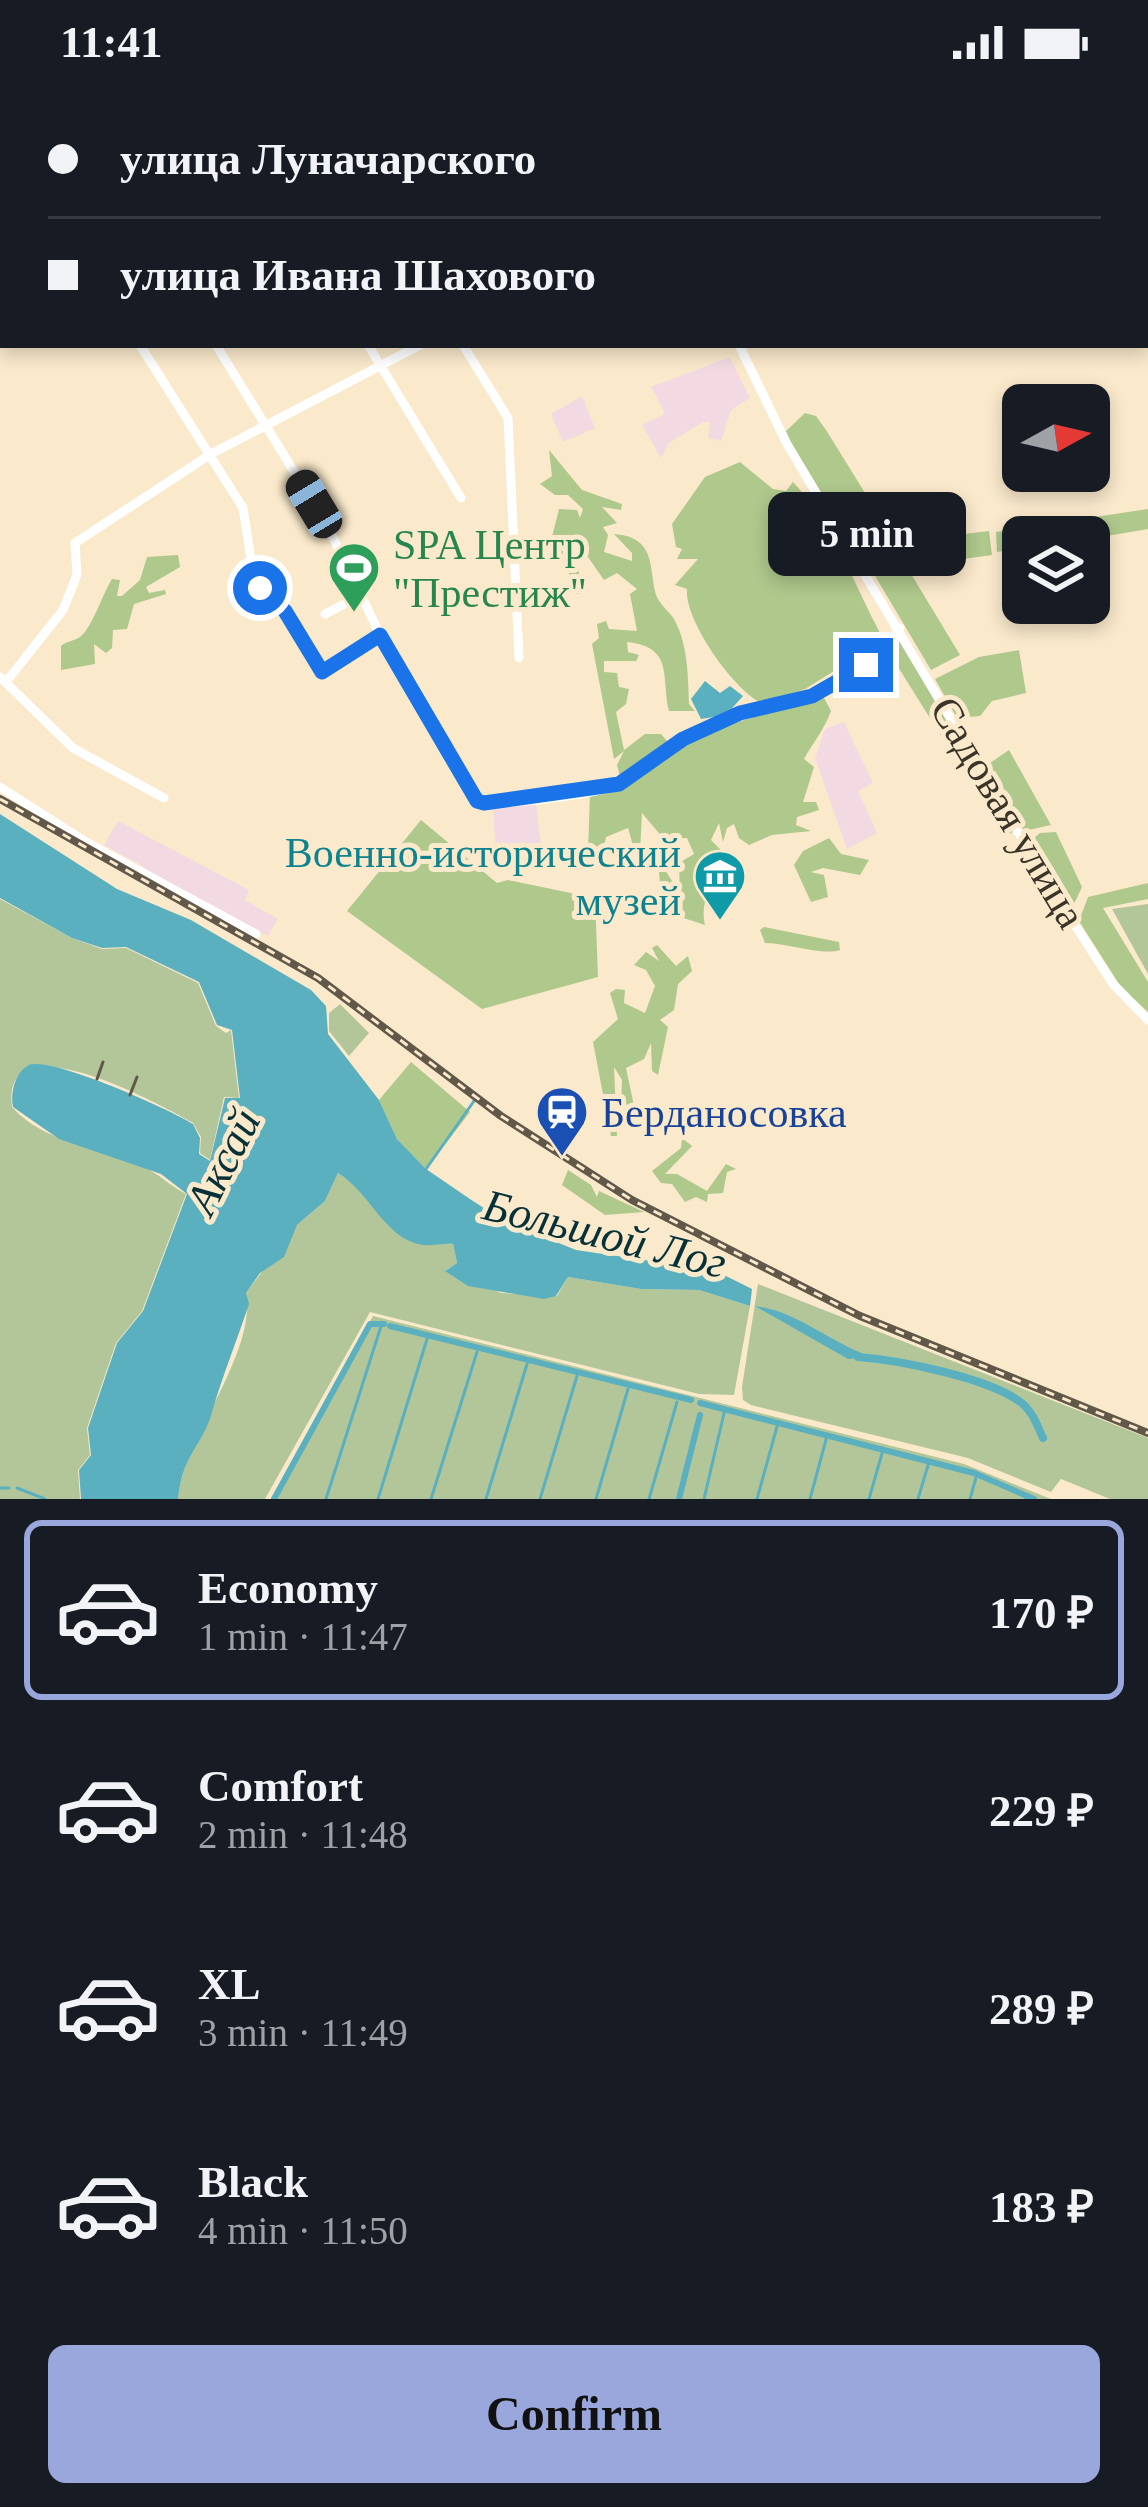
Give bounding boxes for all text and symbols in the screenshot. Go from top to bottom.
text: 11:41 [60,17,163,67]
text: улица Луначарского [120,134,536,184]
text: улица Ивана Шахового [120,250,596,300]
north arrow [1002,384,1110,492]
map controls [1002,384,1110,624]
car [280,464,348,544]
callout: 5 min [767,491,965,575]
text: 5 min [820,512,914,555]
button: layers [1002,516,1110,624]
place label: SPA Центр "Престиж" [393,522,587,616]
sports icon: SPA Центр "Престиж" [326,540,382,614]
route start [233,561,287,615]
route end [839,638,893,692]
street label: Садовая улица [921,689,1095,936]
place label: Военно-исторический музей [285,830,681,924]
museum icon: Военно-исторический музей [692,848,748,922]
station icon: Берданосовка [534,1084,590,1158]
place label: Берданосовка [601,1090,847,1136]
water label: Аксай [174,1100,271,1225]
water label: Большой Лог [477,1179,732,1288]
icon: car [54,1556,162,1664]
text: Economy [198,1563,378,1613]
text: 170 ₽ [989,1588,1094,1638]
text: 1 min · 11:47 [198,1615,408,1658]
icon: car [54,1754,162,1862]
text: Comfort [198,1761,363,1811]
text: 229 ₽ [989,1786,1094,1836]
text: 2 min · 11:48 [198,1813,408,1856]
icon: car [54,1952,162,2060]
text: XL [198,1959,261,2009]
text: 289 ₽ [989,1984,1094,2034]
text: 3 min · 11:49 [198,2011,408,2054]
icon: car [54,2150,162,2258]
text: Black [198,2157,308,2207]
text: 183 ₽ [989,2182,1094,2232]
text: 4 min · 11:50 [198,2209,408,2252]
button: Confirm [48,2345,1100,2483]

